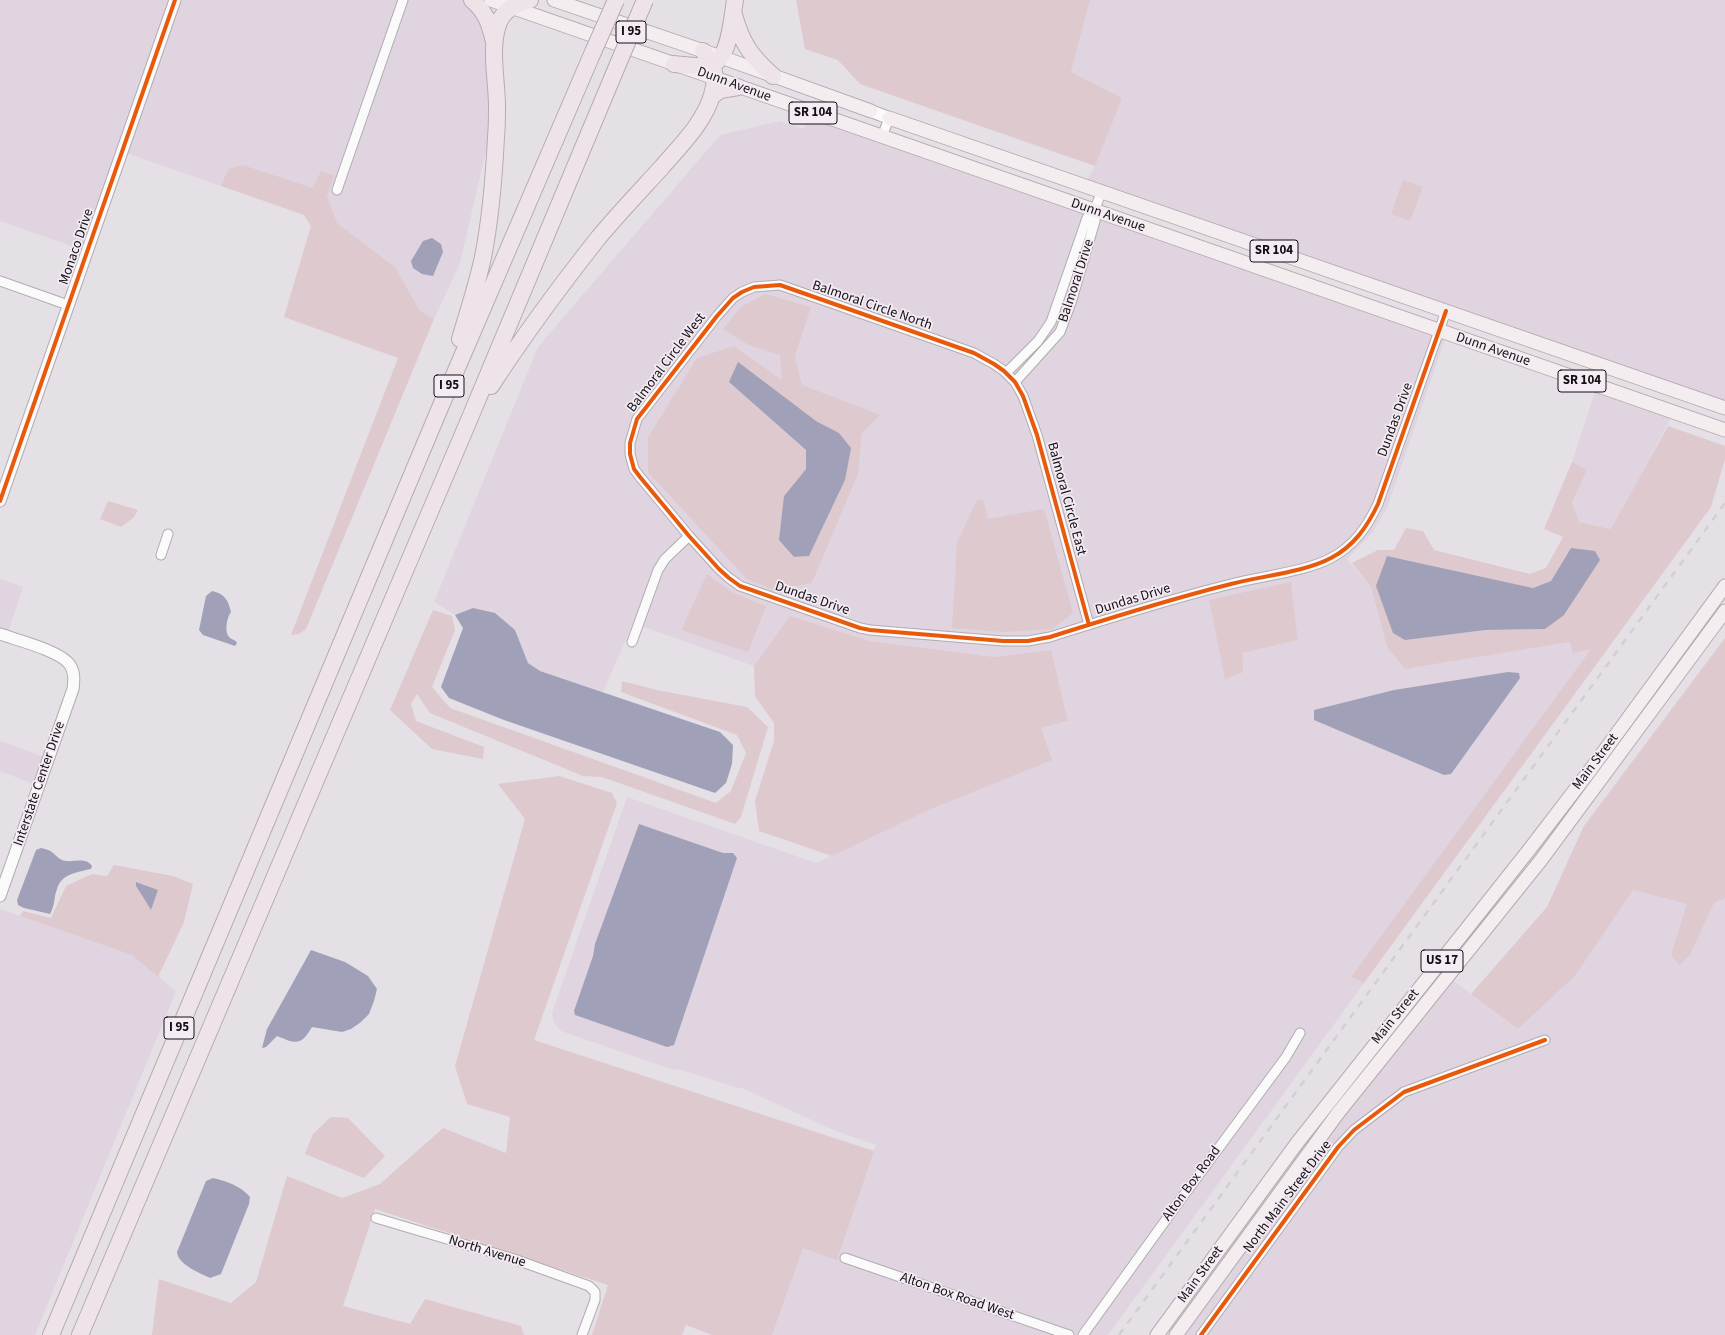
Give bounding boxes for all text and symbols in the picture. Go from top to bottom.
road number: I 95 [616,21,646,43]
street label: Dunn Avenue [695,64,773,106]
road number: SR 104 [789,102,837,124]
street label: Dunn Avenue [1069,195,1147,237]
street label: Monaco Drive [56,207,98,287]
street label: Balmoral Drive [1056,237,1098,325]
road number: SR 104 [1250,240,1298,262]
street label: Balmoral Circle North [810,278,934,334]
street label: Balmoral Circle West [624,310,710,416]
street label: Dunn Avenue [1454,329,1532,371]
road number: SR 104 [1558,370,1606,392]
road number: I 95 [434,375,464,397]
street label: Dundas Drive [1375,381,1417,459]
street label: Balmoral Circle East [1043,441,1089,557]
street label: Dundas Drive [773,578,851,620]
street label: Dundas Drive [1093,581,1173,619]
street label: Interstate Center Drive [11,719,69,849]
street label: Main Street [1569,731,1623,793]
road number: US 17 [1421,950,1463,972]
street label: Main Street [1369,986,1423,1048]
road number: I 95 [164,1017,194,1039]
street label: North Main Street Drive [1240,1138,1336,1256]
street label: Alton Box Road [1159,1143,1225,1225]
street label: North Avenue [446,1232,528,1272]
street label: Main Street [1175,1243,1227,1307]
street label: Alton Box Road West [898,1270,1016,1324]

